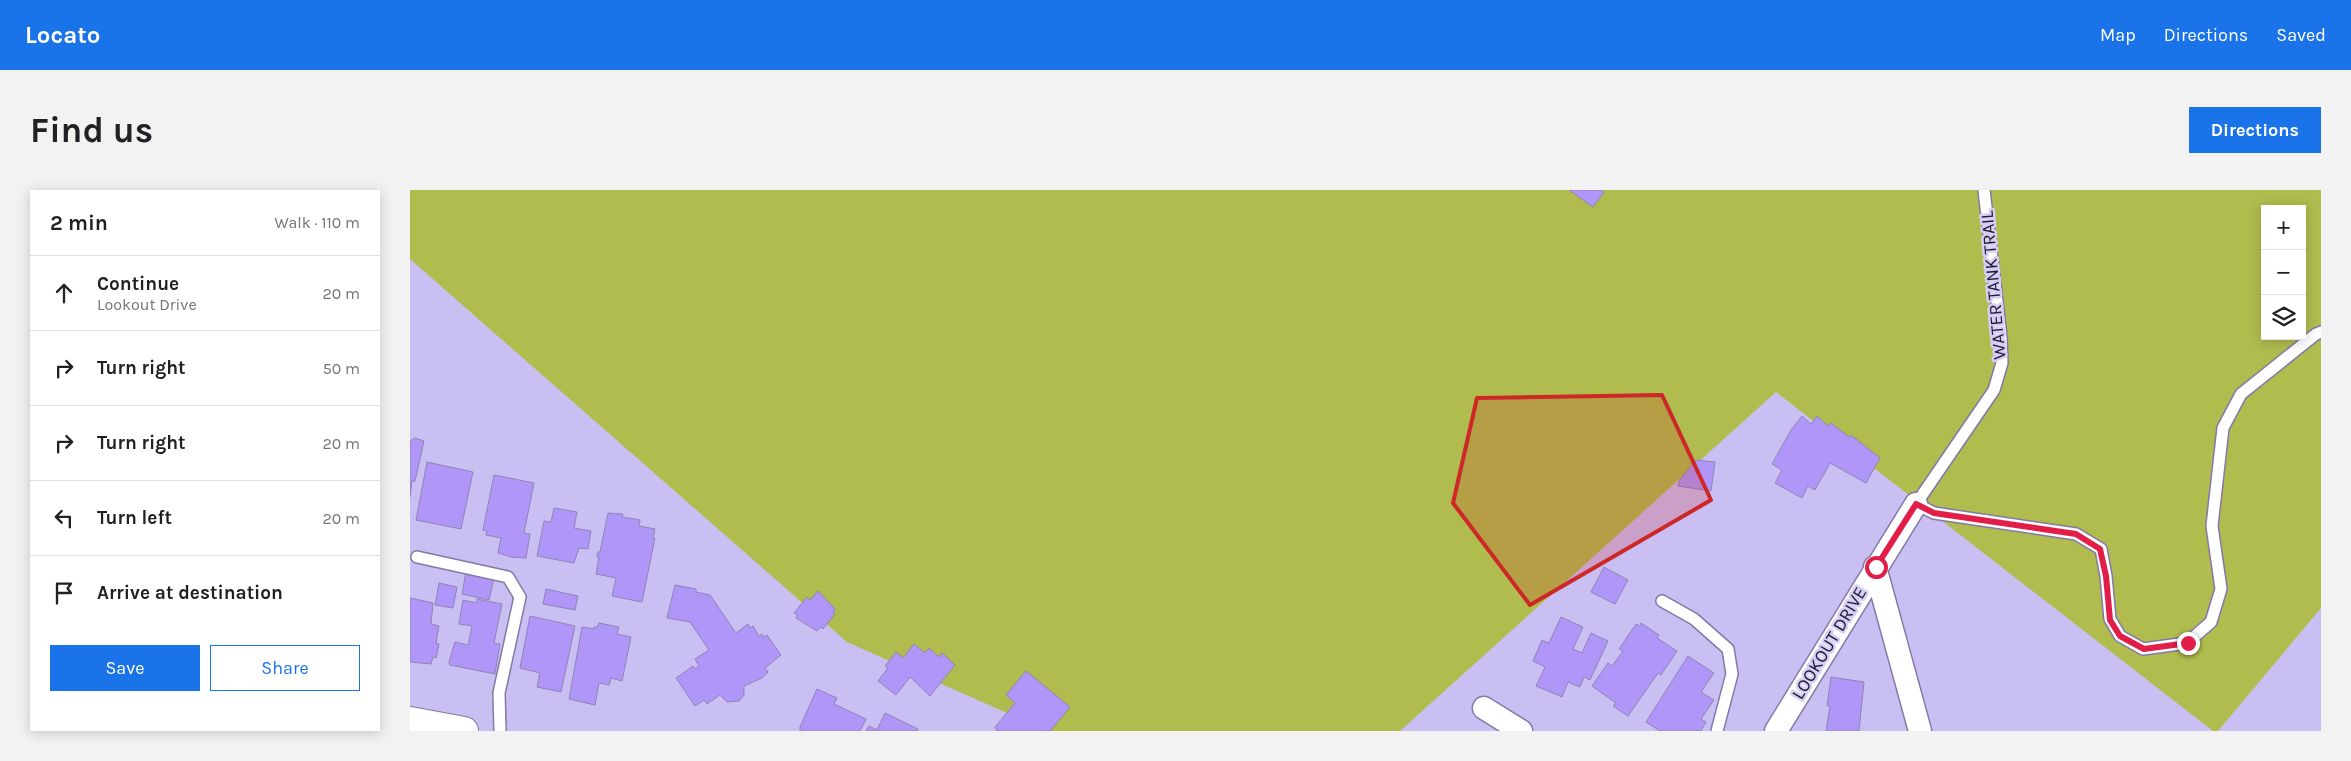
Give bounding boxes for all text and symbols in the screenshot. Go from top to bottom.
text: Locato [25,21,100,49]
text: Map [2100,24,2136,46]
text: Directions [2164,24,2248,46]
text: Saved [2276,24,2326,46]
button: Directions [2189,107,2321,153]
text: Find us [30,110,153,151]
map controls [2261,205,2306,340]
button: + [2261,205,2306,250]
street label: WATER TANK TRAIL [1975,209,2010,360]
text: 2 min [50,211,108,235]
text: Walk · 110 m [275,213,360,232]
button: − [2261,250,2306,295]
text: Continue [97,273,179,295]
icon: ahead [50,279,78,307]
text: 20 m [322,284,360,303]
text: Lookout Drive [97,295,197,314]
button: layers [2261,295,2306,340]
icon: right [50,354,78,382]
text: Turn right [97,357,186,379]
text: 50 m [323,359,360,378]
icon: right [50,429,78,457]
text: Turn right [97,432,186,454]
text: 20 m [322,434,360,453]
icon: left [50,504,78,532]
text: Turn left [97,507,172,529]
text: 20 m [322,509,360,528]
route start [1865,556,1888,579]
icon: arrive [50,579,78,607]
text: Arrive at destination [97,582,283,604]
street label: LOOKOUT DRIVE [1787,583,1871,703]
route end [2177,632,2200,655]
button: Save [50,645,200,691]
button: Share [210,645,360,691]

